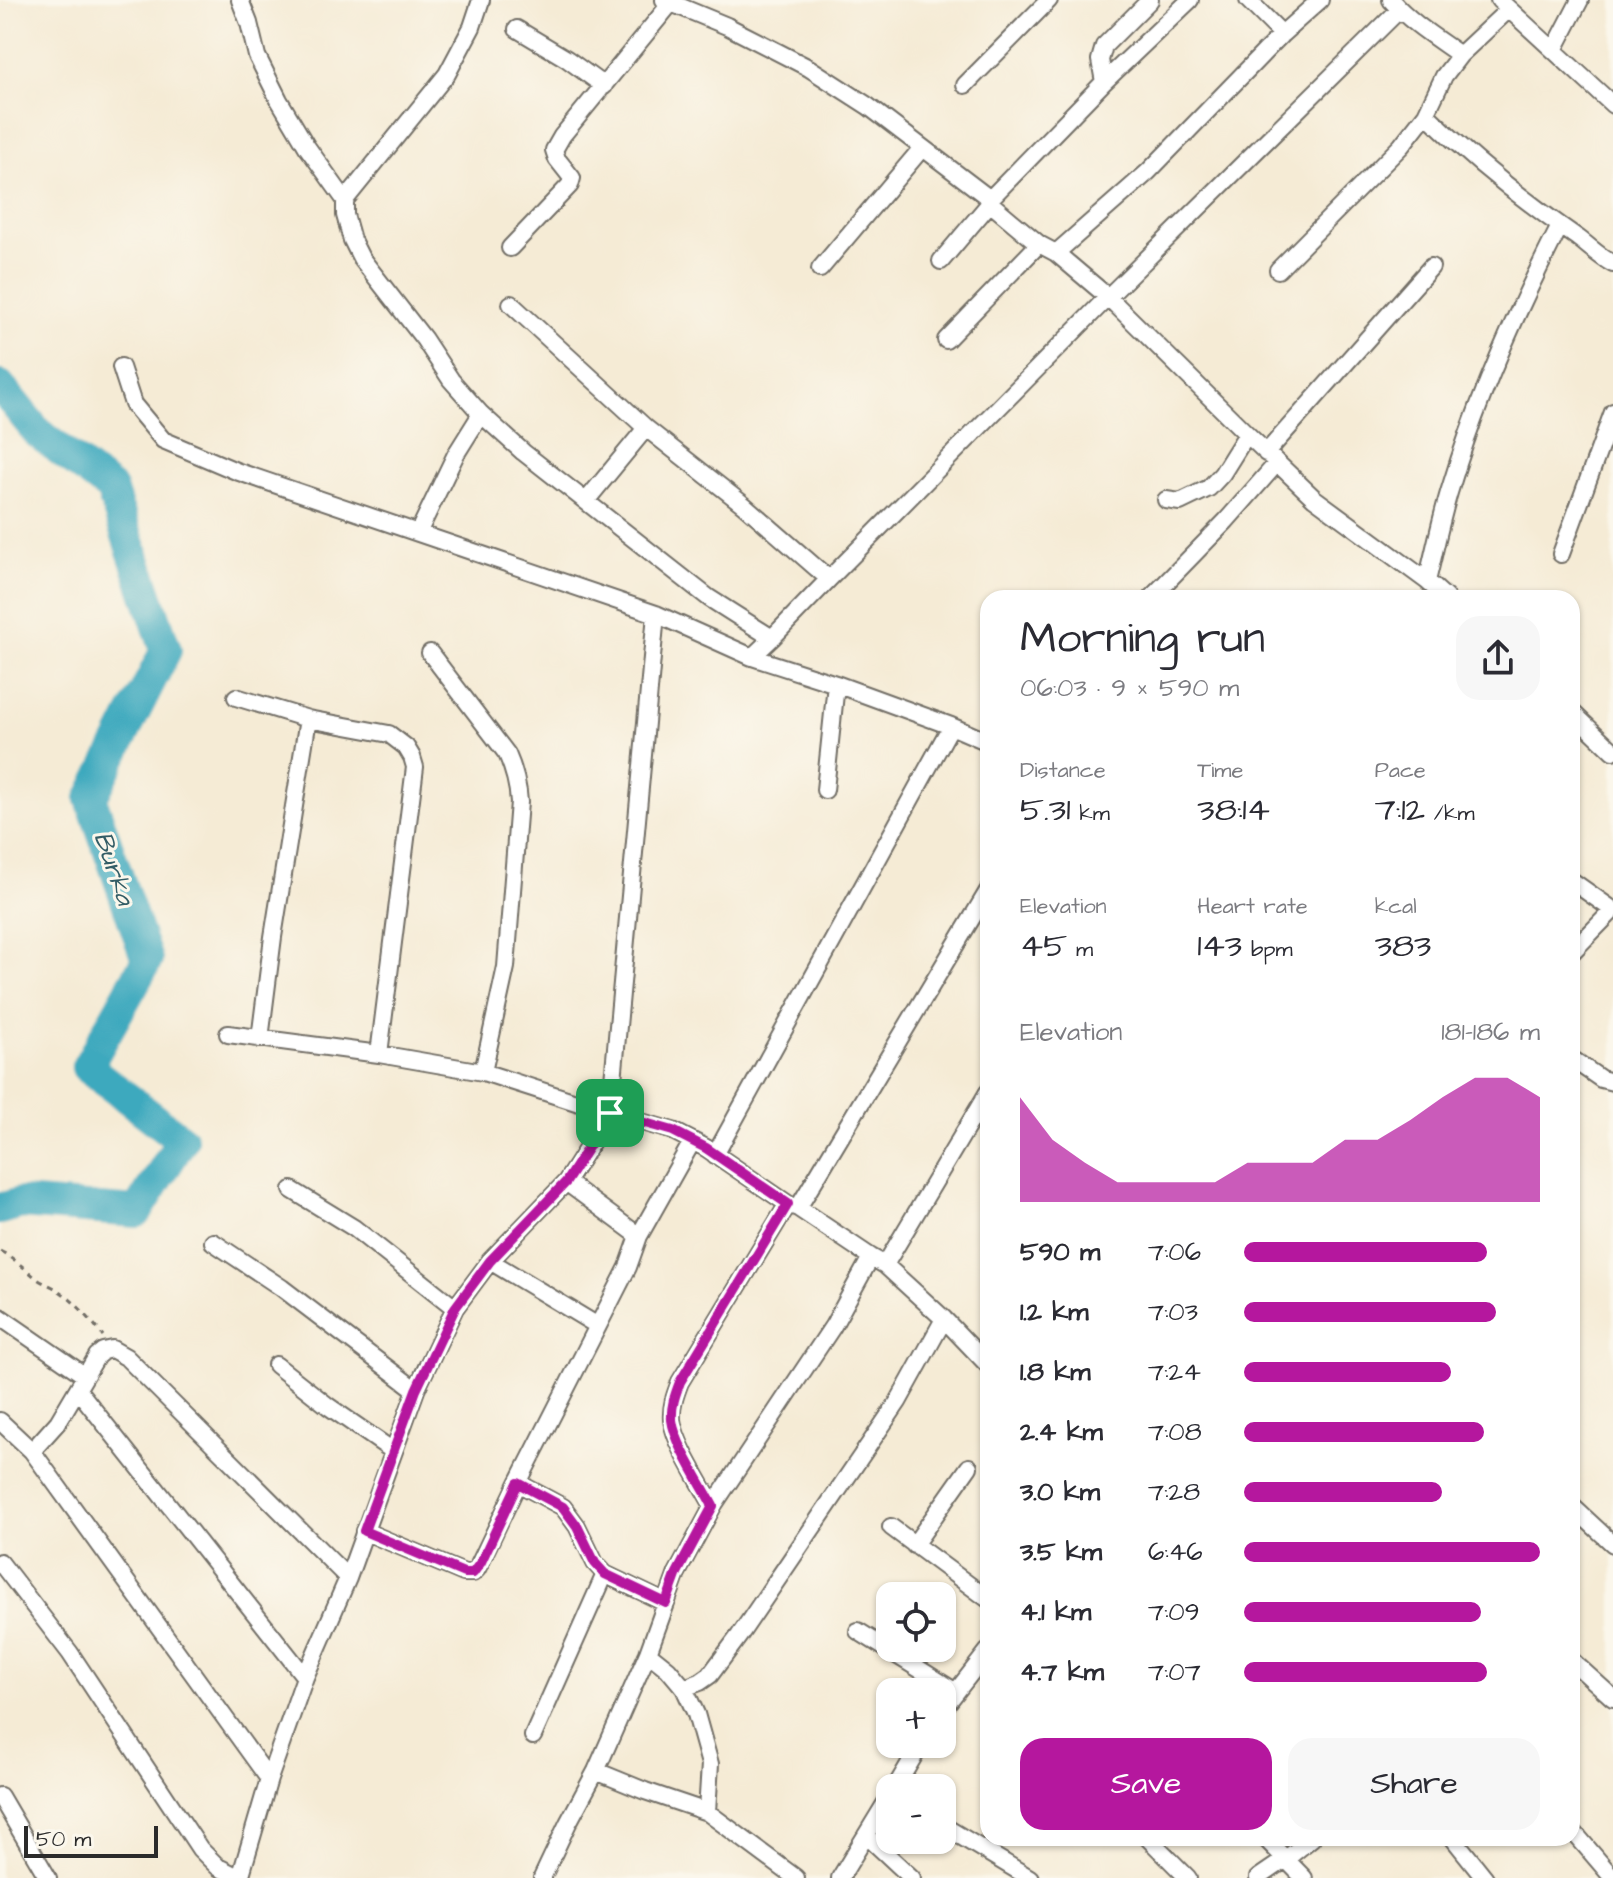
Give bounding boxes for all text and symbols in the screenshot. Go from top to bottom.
text: Morning run [1020,609,1265,670]
button: share [1456,616,1540,700]
text: 06:03 · 9 × 590 m [1020,670,1239,706]
text: Distance [1020,755,1106,786]
text: Time [1197,755,1243,786]
text: Pace [1375,755,1426,786]
text: 5.31 [1020,786,1071,834]
text: 38:14 [1197,786,1270,834]
text: 7:12 [1375,786,1425,834]
text: km [1071,798,1110,829]
text: /km [1425,798,1475,829]
water label: Burka [85,827,144,911]
text: Elevation [1020,891,1107,922]
text: Heart rate [1197,891,1308,922]
text: kcal [1375,891,1417,922]
text: 45 [1020,922,1067,970]
text: 143 [1197,922,1242,970]
text: 383 [1375,922,1431,970]
text: m [1067,934,1093,965]
text: bpm [1242,934,1293,965]
text: Elevation [1020,1014,1122,1050]
text: 181–186 m [1441,1014,1540,1050]
pin [576,1079,644,1147]
icon: arrive [588,1091,632,1135]
text: 590 m [1020,1234,1100,1270]
text: 7:06 [1148,1234,1201,1270]
text: 1.2 km [1020,1294,1088,1330]
text: 7:03 [1148,1294,1198,1330]
text: 1.8 km [1020,1354,1090,1390]
text: 7:24 [1148,1354,1201,1390]
text: 2.4 km [1020,1414,1103,1450]
text: 7:08 [1148,1414,1202,1450]
text: 3.0 km [1020,1474,1100,1510]
text: 7:28 [1148,1474,1200,1510]
text: 3.5 km [1020,1534,1102,1570]
text: 6:46 [1148,1534,1203,1570]
map controls [876,1582,956,1854]
button: locate [876,1582,956,1662]
text: 4.1 km [1020,1594,1091,1630]
text: 7:09 [1148,1594,1200,1630]
text: 4.7 km [1020,1654,1104,1690]
text: 7:07 [1148,1654,1201,1690]
button: + [876,1678,956,1758]
button: Save [1020,1738,1272,1830]
button: Share [1288,1738,1540,1830]
button: − [876,1774,956,1854]
scale bar [24,1822,158,1858]
text: 50 m [36,1824,91,1855]

